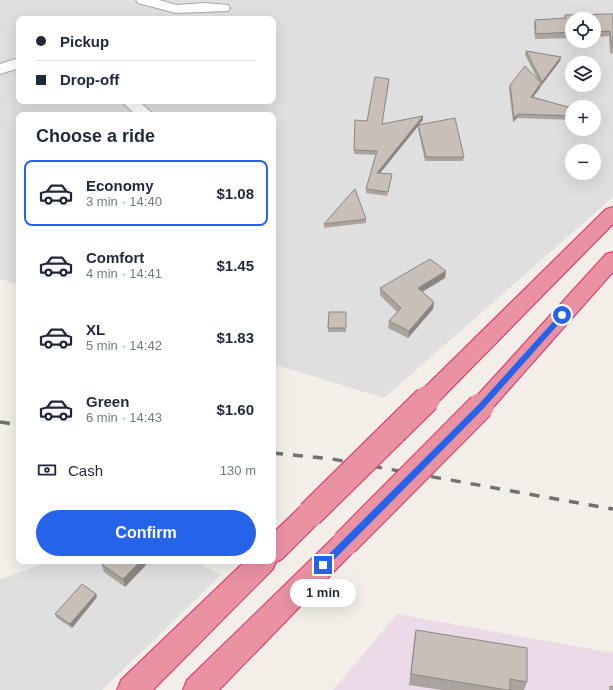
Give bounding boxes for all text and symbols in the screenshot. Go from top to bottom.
map controls [565,12,601,180]
button: locate [565,12,601,48]
text: Pickup [60,33,109,50]
button: layers [565,56,601,92]
text: Drop-off [60,71,119,88]
button: + [565,100,601,136]
text: Choose a ride [36,126,155,146]
button: − [565,144,601,180]
icon: car [38,175,74,211]
text: Economy [86,177,154,194]
text: $1.08 [216,185,254,202]
text: 3 min · 14:40 [86,194,162,209]
icon: car [38,247,74,283]
text: Comfort [86,249,144,266]
text: $1.45 [216,257,254,274]
text: 4 min · 14:41 [86,266,162,281]
route start [553,306,571,324]
icon: car [38,319,74,355]
text: XL [86,321,105,338]
text: $1.83 [216,329,254,346]
text: 5 min · 14:42 [86,338,162,353]
icon: car [38,391,74,427]
text: Green [86,393,129,410]
text: $1.60 [216,401,254,418]
text: 6 min · 14:43 [86,410,162,425]
icon: cash [36,459,58,481]
text: Cash [68,462,103,479]
text: 130 m [220,463,256,478]
button: Confirm [36,510,256,556]
route end [314,556,332,574]
callout: 1 min [290,579,356,607]
text: 1 min [306,585,340,600]

